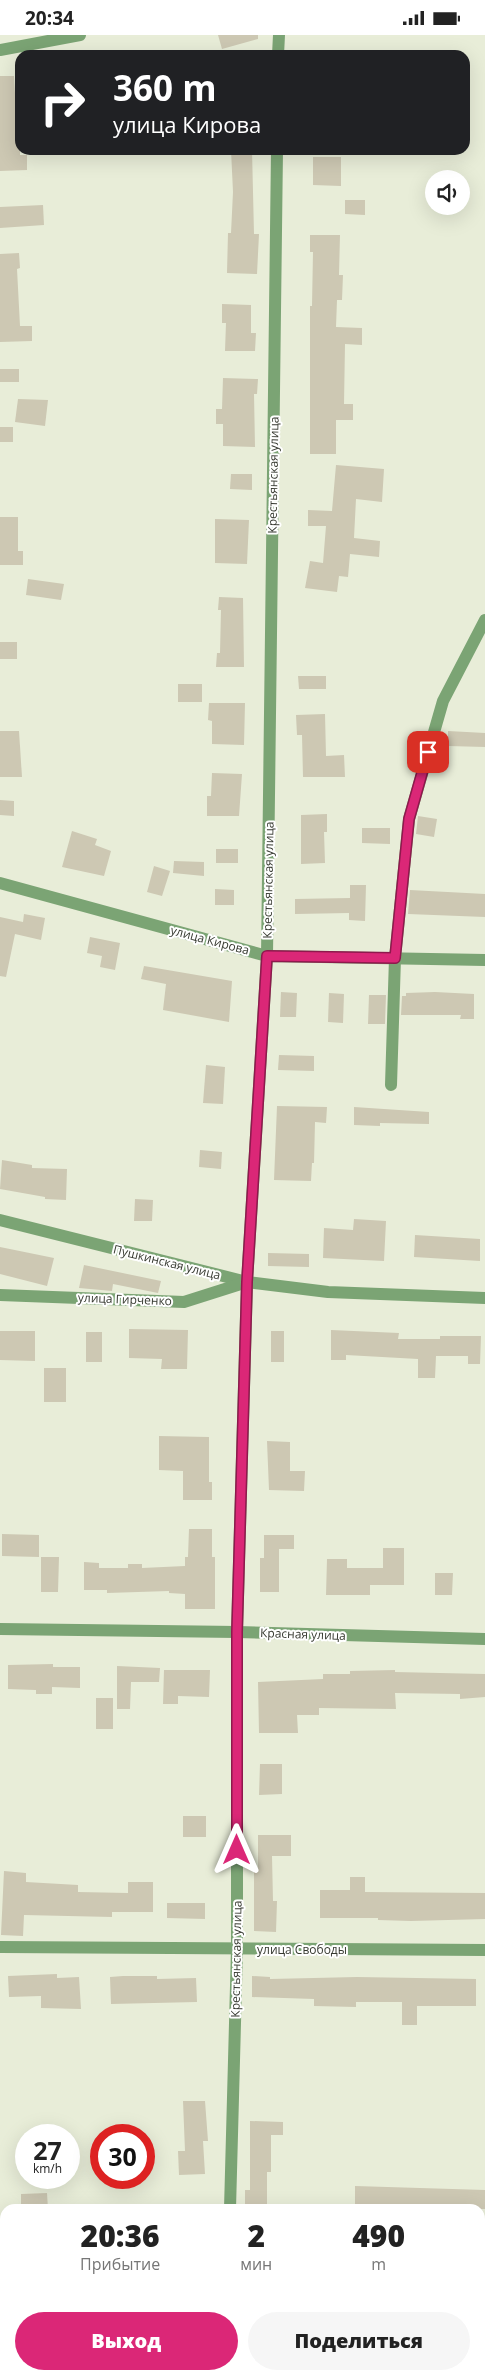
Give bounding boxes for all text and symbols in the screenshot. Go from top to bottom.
text: 20:34 [25,5,74,31]
text: 360 m [113,64,217,111]
icon: right [30,70,95,135]
text: улица Кирова [113,109,261,139]
map controls [425,170,470,215]
button: sound [425,170,470,215]
street label: Крестьянская улица [263,416,283,534]
pin [407,731,449,773]
icon: arrive [414,738,442,766]
street label: Крестьянская улица [258,821,278,939]
street label: улица Кирова [169,921,251,959]
street label: Пушкинская улица [112,1240,222,1284]
street label: улица Гирченко [78,1289,172,1309]
street label: Красная улица [260,1624,346,1644]
position arrow [210,1823,262,1875]
street label: Крестьянская улица [226,1900,246,2018]
street label: улица Свободы [257,1941,347,1958]
speed limit sign: 30 [90,2124,155,2189]
text: 27 [33,2133,62,2167]
text: km/h [33,2160,62,2177]
text: 20:36 [81,2215,160,2256]
text: 2 [247,2215,265,2256]
text: 490 [352,2215,405,2256]
text: Прибытие [80,2253,160,2275]
text: мин [240,2253,272,2275]
text: m [371,2253,386,2275]
button: Выход [15,2312,238,2370]
button: Поделиться [248,2312,470,2370]

